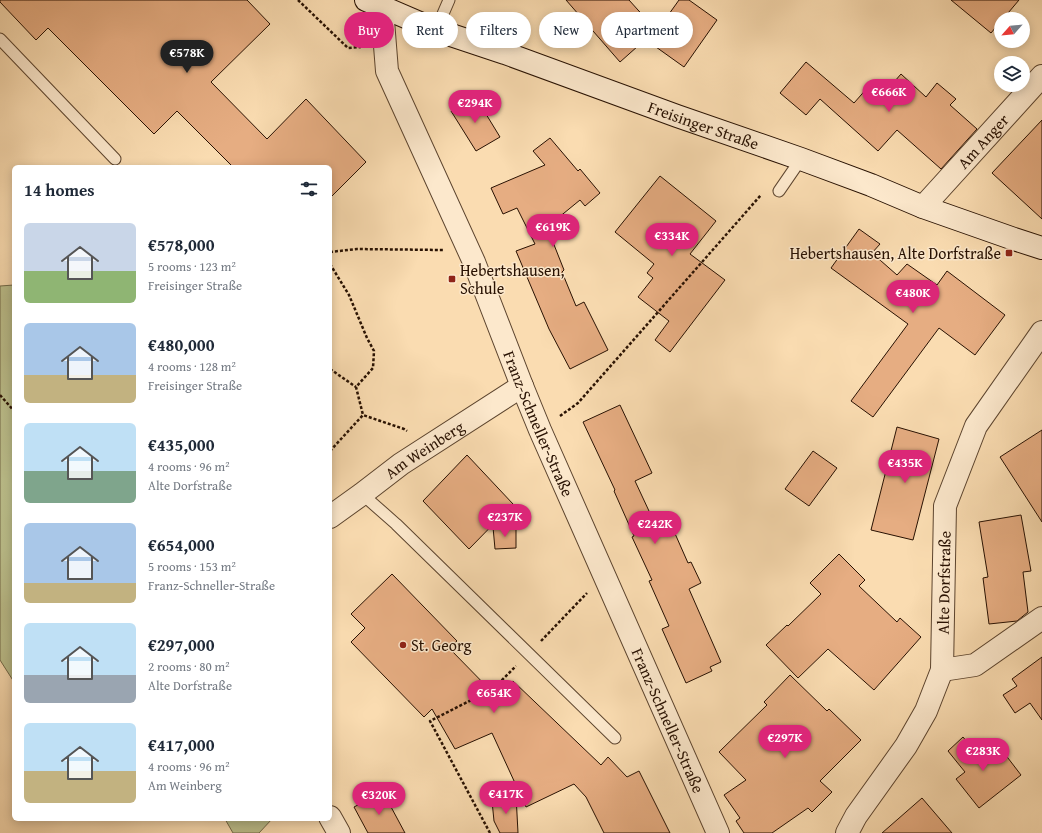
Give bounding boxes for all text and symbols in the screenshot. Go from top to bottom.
chip: Buy [344,12,394,48]
chip: Rent [402,12,458,48]
chip: Filters [466,12,531,48]
chip: New [539,12,593,48]
chip: Apartment [601,12,693,48]
north arrow [994,12,1030,48]
map controls [994,12,1030,92]
pin: €578K [159,40,215,74]
text: €578K [169,43,205,62]
button: layers [994,56,1030,92]
pin: €666K [861,79,917,113]
text: €666K [871,82,907,101]
pin: €294K [447,90,503,124]
text: €294K [457,93,493,112]
street label: Freisinger Straße [645,94,762,155]
street label: Am Anger [951,108,1015,174]
text: 14 homes [24,177,95,202]
icon: filters [298,178,320,200]
pin: €619K [525,214,581,248]
text: €619K [535,217,571,236]
pin: €334K [644,223,700,257]
text: €334K [654,226,690,245]
text: €578,000 [148,232,214,257]
icon: home [56,239,104,287]
place label: Hebertshausen, Alte Dorfstraße [790,241,1001,265]
marker: Hebertshausen, Alte Dorfstraße [1004,248,1014,258]
text: 5 rooms · 123 m² [148,257,236,276]
place label: Hebertshausen, Schule [460,258,565,300]
marker: Hebertshausen, Schule [447,274,457,284]
text: Freisinger Straße [148,276,242,295]
pin: €480K [885,280,941,314]
text: €480K [895,283,931,302]
text: €480,000 [148,332,214,357]
icon: home [56,339,104,387]
street label: Franz-Schneller-Straße [497,347,580,500]
text: 4 rooms · 128 m² [148,357,236,376]
text: Freisinger Straße [148,376,242,395]
street label: Am Weinberg [379,414,469,484]
text: €435,000 [148,432,214,457]
icon: home [56,439,104,487]
pin: €435K [877,450,933,484]
text: €435K [887,453,923,472]
text: 4 rooms · 96 m² [148,457,230,476]
text: Alte Dorfstraße [148,476,232,495]
pin: €237K [477,504,533,538]
text: €237K [487,507,523,526]
pin: €242K [627,511,683,545]
text: €242K [637,514,673,533]
street label: Alte Dorfstraße [931,531,957,635]
text: €654,000 [148,532,214,557]
icon: home [56,539,104,587]
text: 5 rooms · 153 m² [148,557,236,576]
text: Franz-Schneller-Straße [148,576,275,595]
text: €297,000 [148,632,214,657]
place label: St. Georg [411,633,472,657]
icon: home [56,639,104,687]
marker: St. Georg [398,640,408,650]
street label: Franz-Schneller-Straße [626,644,711,797]
text: 2 rooms · 80 m² [148,657,230,676]
text: Alte Dorfstraße [148,676,232,695]
pin: €654K [466,680,522,714]
text: €654K [476,683,512,702]
pin: €297K [757,725,813,759]
text: €297K [767,728,803,747]
text: €417,000 [148,732,214,757]
pin: €283K [955,738,1011,772]
icon: home [56,739,104,787]
text: €283K [965,741,1001,760]
text: 4 rooms · 96 m² [148,757,230,776]
text: Am Weinberg [148,776,222,795]
pin: €417K [478,781,534,815]
pin: €320K [351,782,407,816]
text: €417K [488,784,524,803]
text: €320K [361,785,397,804]

